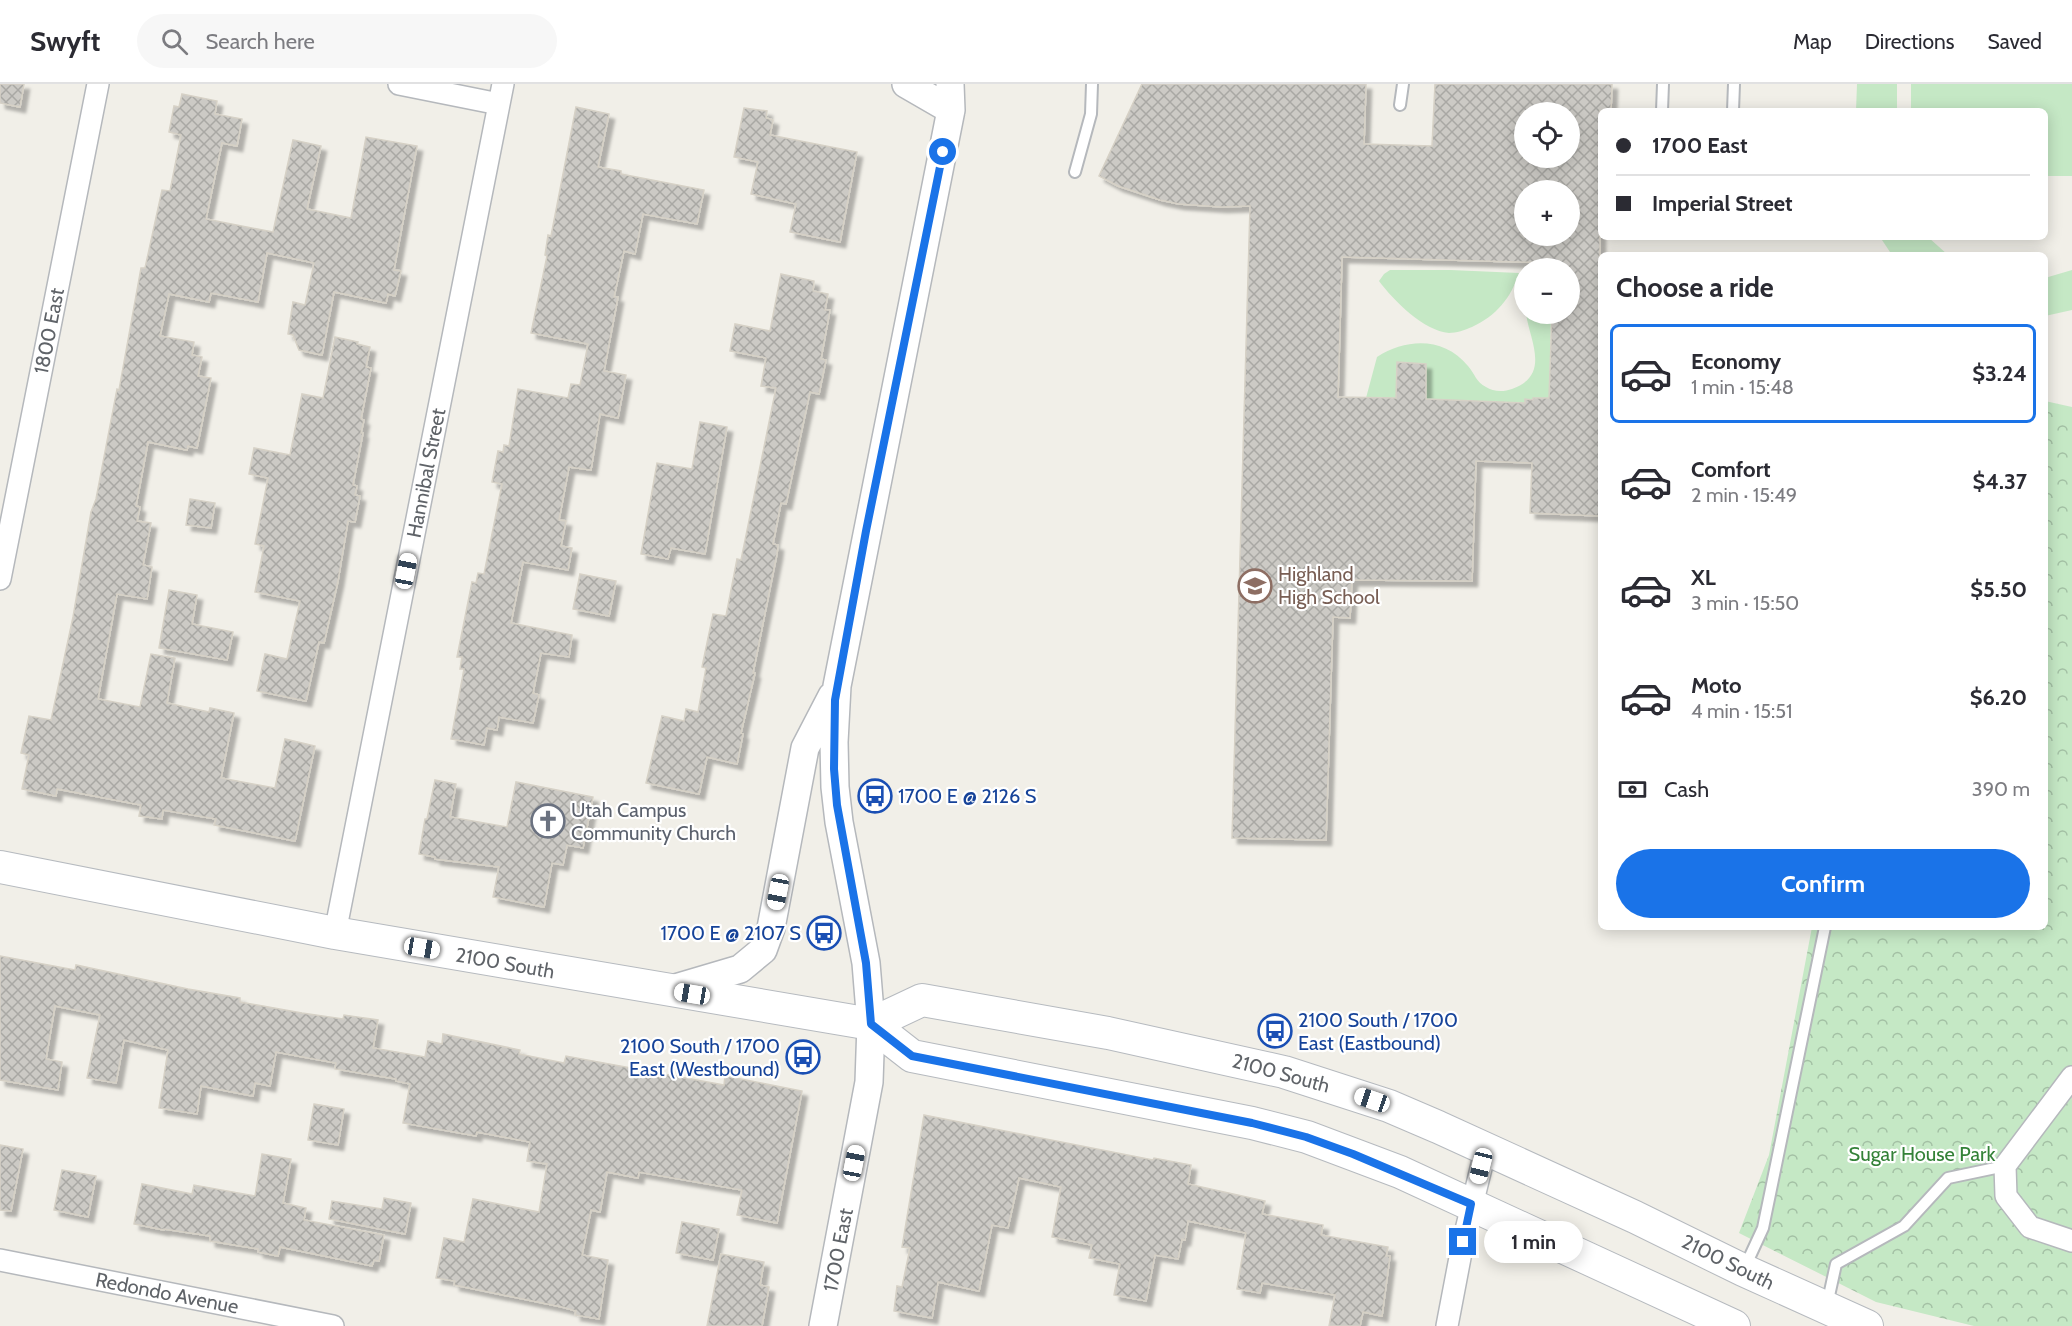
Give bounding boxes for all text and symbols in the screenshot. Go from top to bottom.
search box [137,14,557,68]
text: Swyft [30,24,101,58]
icon: search [158,25,191,58]
text: Search here [206,28,315,55]
text: Map [1793,29,1832,54]
text: Directions [1865,29,1954,54]
text: Saved [1987,29,2042,54]
map controls [1514,102,1580,324]
button: locate [1514,102,1580,168]
text: 1700 East [1652,132,1747,159]
route start [929,138,956,165]
button: + [1514,180,1580,246]
text: Imperial Street [1652,190,1793,217]
button: − [1514,258,1580,324]
text: Choose a ride [1616,271,1774,304]
street label: 1800 East [29,286,69,376]
icon: car [1619,347,1673,401]
text: Economy [1691,348,1781,375]
text: $3.24 [1972,360,2027,387]
text: 1 min · 15:48 [1691,375,1794,399]
street label: Hannibal Street [402,406,450,540]
icon: car [1619,455,1673,509]
text: Comfort [1691,456,1770,483]
text: $4.37 [1973,468,2027,495]
text: 2 min · 15:49 [1691,483,1797,507]
car [394,552,418,590]
place label: Highland High School [1278,562,1380,609]
icon: car [1619,563,1673,617]
text: XL [1691,564,1716,591]
school or university icon: Highland High School [1237,568,1273,604]
text: $5.50 [1970,576,2027,603]
text: 3 min · 15:50 [1691,591,1799,615]
icon: car [1619,671,1673,725]
text: Moto [1691,672,1742,699]
text: $6.20 [1970,684,2027,711]
text: 4 min · 15:51 [1691,699,1793,723]
icon: cash [1616,773,1649,806]
text: Cash [1664,776,1709,803]
text: 390 m [1972,777,2030,801]
bus stop icon: 1700 E @ 2126 S [857,778,893,814]
place label: 1700 E @ 2126 S [898,784,1037,808]
place label: Utah Campus Community Church [571,798,736,845]
church icon: Utah Campus Community Church [530,803,566,839]
button: Confirm [1616,849,2030,918]
car [766,873,790,911]
bus stop icon: 1700 E @ 2107 S [806,915,842,951]
place label: 1700 E @ 2107 S [661,921,801,945]
car [403,936,441,960]
street label: 2100 South [454,942,556,984]
car [673,982,711,1006]
place label: 2100 South / 1700 East (Eastbound) [1298,1008,1458,1055]
bus stop icon: 2100 South / 1700 East (Eastbound) [1257,1013,1293,1049]
place label: 2100 South / 1700 East (Westbound) [620,1034,780,1081]
bus stop icon: 2100 South / 1700 East (Westbound) [785,1039,821,1075]
street label: 2100 South [1230,1048,1332,1098]
car [1352,1086,1392,1114]
park label: Sugar House Park [1849,1142,1995,1166]
car [842,1144,866,1182]
car [1468,1146,1494,1186]
street label: 1700 East [818,1206,858,1294]
callout: 1 min [1484,1221,1583,1263]
route end [1449,1228,1476,1255]
street label: 2100 South [1678,1229,1778,1295]
text: 1 min [1511,1230,1556,1254]
street label: Redondo Avenue [93,1267,241,1319]

